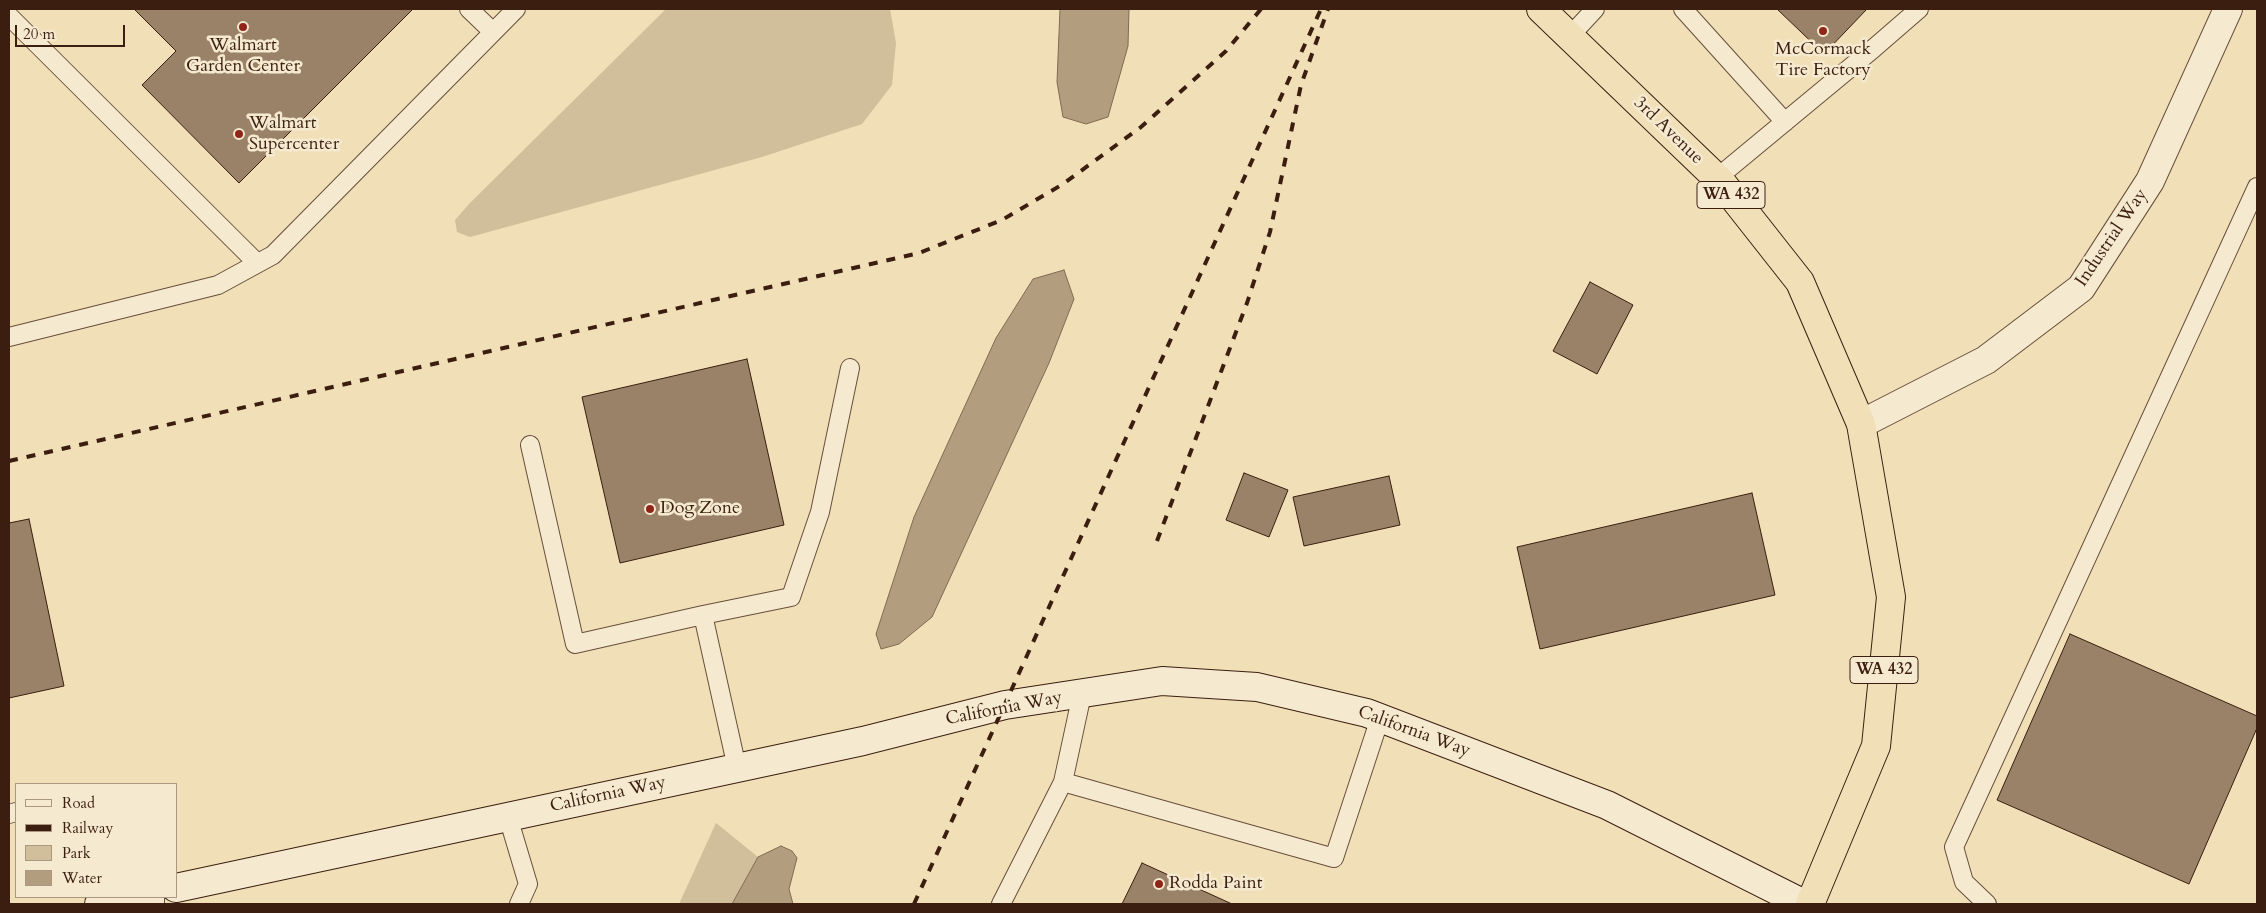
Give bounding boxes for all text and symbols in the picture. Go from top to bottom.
scale bar [18,15,128,47]
marker: Walmart Garden Center [237,21,249,33]
text: 20 m [23,24,55,44]
marker: McCormack Tire Factory [1817,25,1829,37]
place label: Walmart Garden Center [186,35,300,78]
place label: McCormack Tire Factory [1775,39,1871,82]
street label: 3rd Avenue [1629,92,1707,170]
place label: Walmart Supercenter [249,113,339,156]
marker: Walmart Supercenter [233,128,245,140]
road number: WA 432 [1697,182,1765,208]
street label: Industrial Way [2071,185,2153,291]
place label: Dog Zone [660,498,740,520]
marker: Dog Zone [644,503,656,515]
road number: WA 432 [1850,656,1918,684]
street label: California Way [944,687,1064,731]
street label: California Way [1355,702,1473,762]
street label: California Way [548,772,668,818]
legend [15,783,178,898]
text: Road [62,793,95,813]
text: Railway [62,818,113,838]
text: Park [62,843,91,863]
text: Water [62,868,102,888]
place label: Rodda Paint [1169,873,1262,895]
marker: Rodda Paint [1153,878,1165,890]

